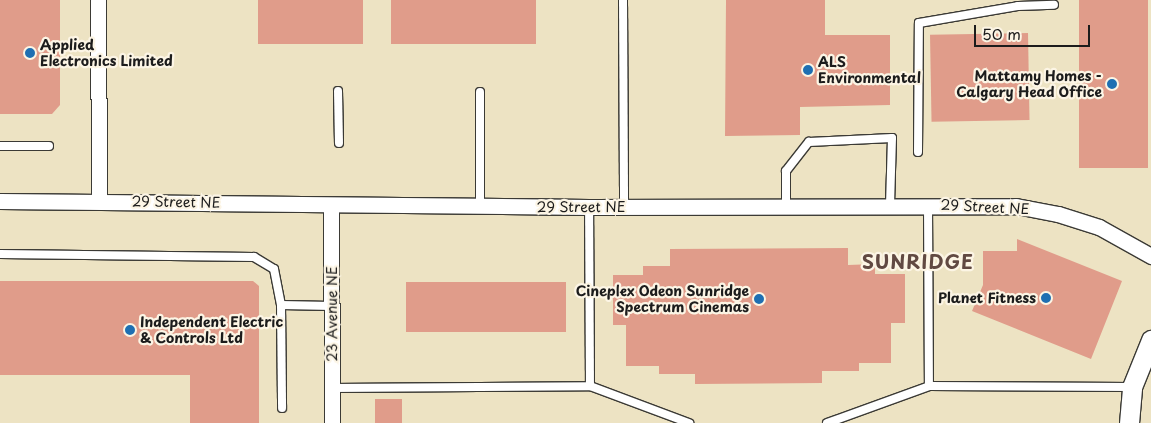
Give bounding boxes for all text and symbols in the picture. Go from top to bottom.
scale bar [976,15,1092,47]
text: 50 m [982,22,1021,45]
place label: Applied Electronics Limited [40,37,173,70]
marker: Applied Electronics Limited [24,47,36,59]
place label: ALS Environmental [818,54,921,86]
marker: ALS Environmental [802,64,814,76]
place label: Mattamy Homes - Calgary Head Office [956,68,1102,100]
marker: Mattamy Homes - Calgary Head Office [1106,78,1118,90]
street label: 29 Street NE [132,193,220,211]
street label: 29 Street NE [940,196,1030,218]
street label: 29 Street NE [537,199,625,215]
district label: SUNRIDGE [861,251,975,273]
street label: 23 Avenue NE [324,266,340,362]
place label: Cineplex Odeon Sunridge Spectrum Cinemas [574,283,749,316]
place label: Planet Fitness [937,290,1036,306]
marker: Planet Fitness [1040,292,1052,304]
marker: Cineplex Odeon Sunridge Spectrum Cinemas [753,293,765,305]
place label: Independent Electric & Controls Ltd [140,314,283,347]
marker: Independent Electric & Controls Ltd [124,324,136,336]

